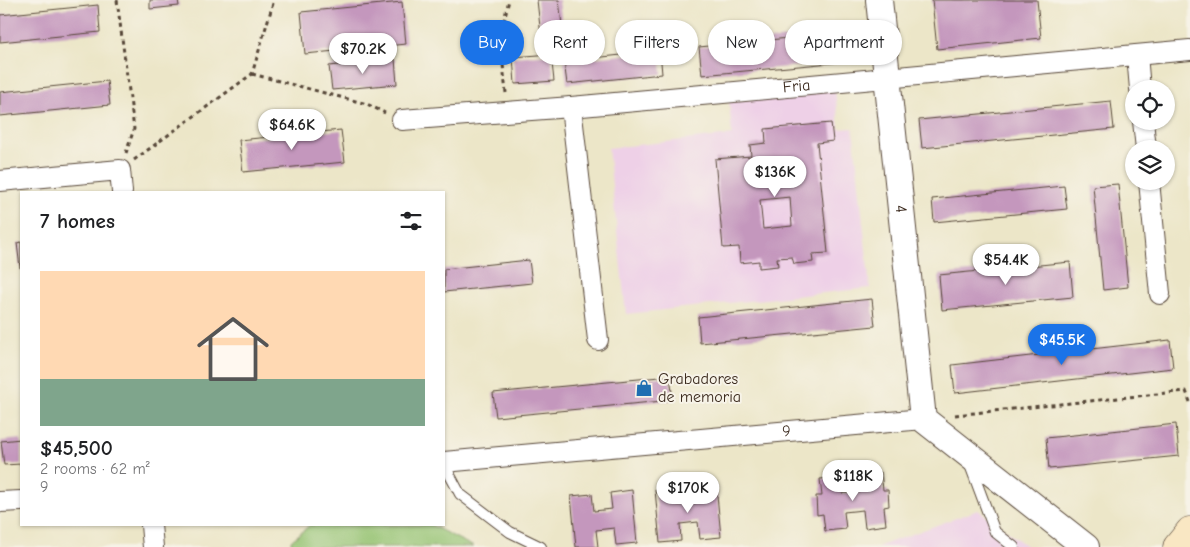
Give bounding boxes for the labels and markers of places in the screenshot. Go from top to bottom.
pin: $70.2K [322,32,404,75]
pin: $64.6K [251,108,333,151]
pin: $136K [740,156,810,198]
pin: $54.4K [965,244,1047,286]
pin: $45.5K [1021,324,1103,366]
place label: Grabadores de memoria [658,370,741,406]
shop icon: Grabadores de memoria [634,378,654,398]
pin: $118K [818,460,888,502]
pin: $170K [653,472,723,514]

